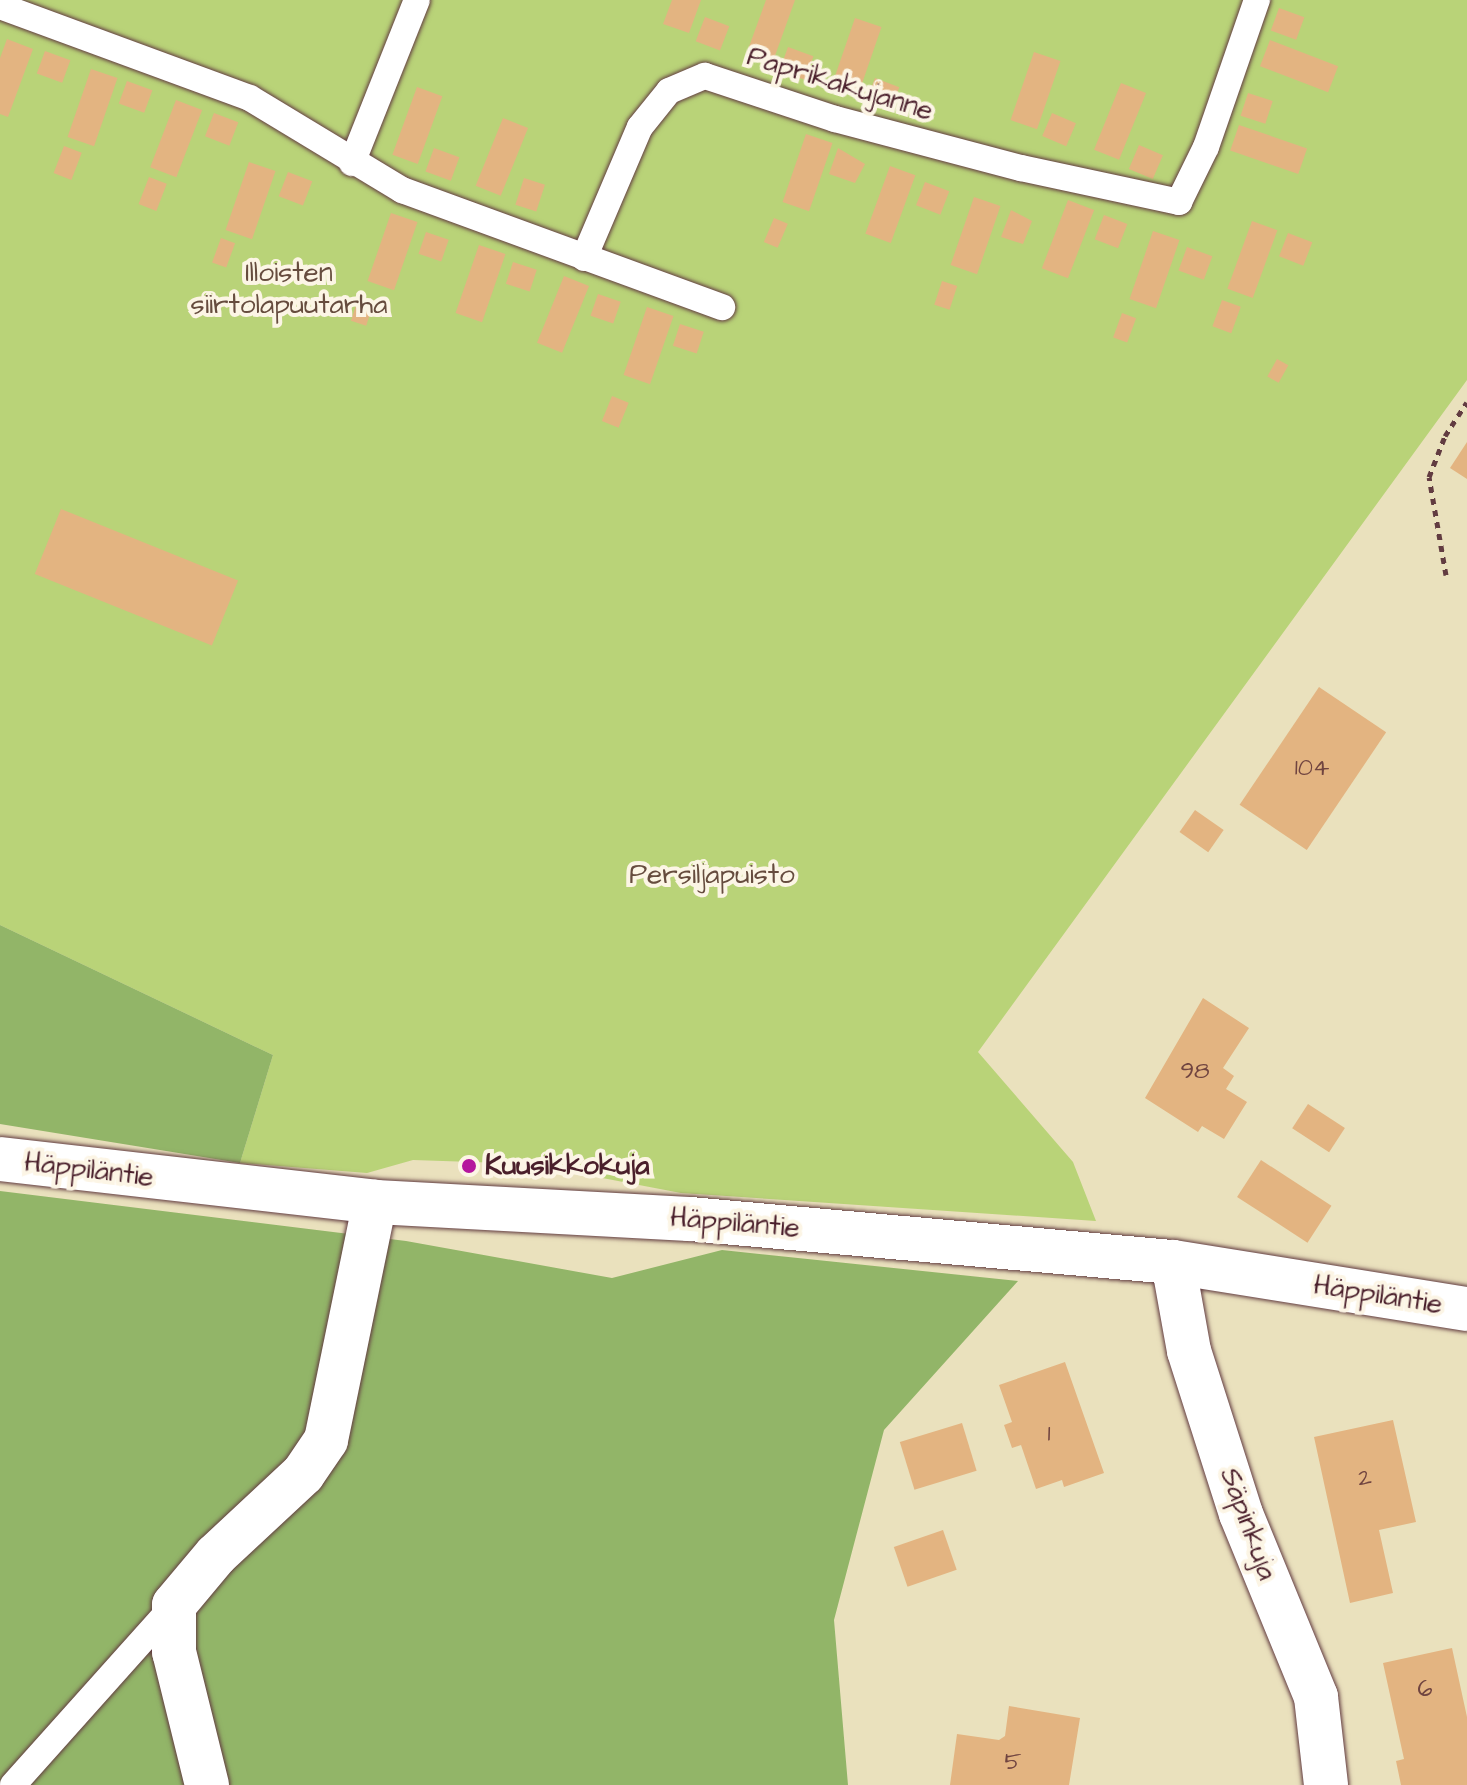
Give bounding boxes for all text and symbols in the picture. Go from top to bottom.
street label: Paprikakujanne [743,40,937,128]
park label: Illoisten siirtolapuutarha [191,256,387,322]
house number: 104 [1295,755,1329,783]
park label: Persiljapuisto [629,858,795,892]
house number: 98 [1180,1058,1210,1086]
street label: Häppiläntie [22,1145,156,1195]
place label: Kuusikkokuja [485,1149,649,1183]
marker: Kuusikkokuja [460,1157,478,1175]
street label: Häppiläntie [669,1201,801,1245]
street label: Häppiläntie [1311,1268,1445,1322]
house number: 1 [1047,1421,1051,1449]
street label: Säpinkuja [1212,1463,1284,1585]
house number: 2 [1358,1465,1372,1493]
house number: 6 [1417,1676,1433,1704]
house number: 5 [1005,1749,1021,1777]

